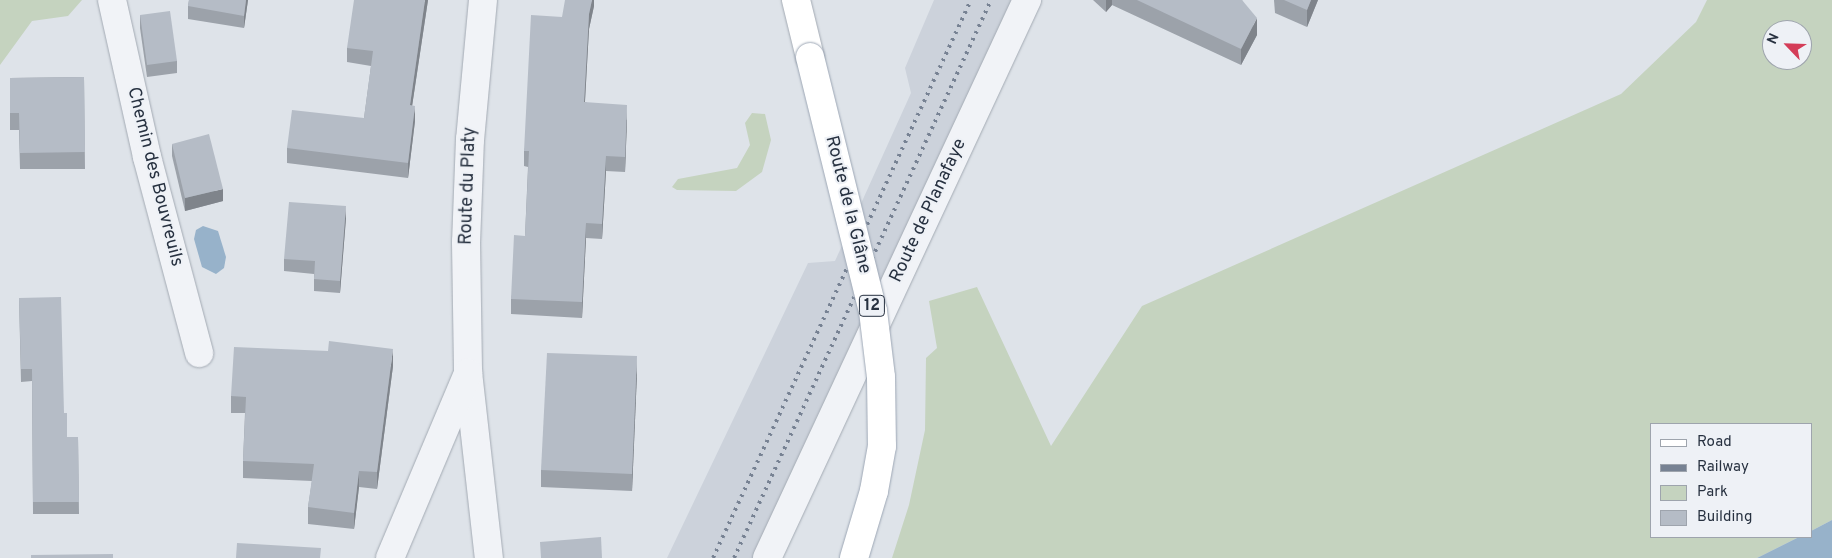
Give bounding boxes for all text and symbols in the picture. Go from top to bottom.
north arrow [1762,20,1812,70]
text: N [1764,31,1784,47]
street label: Chemin des Bouvreuils [121,85,187,269]
street label: Route du Platy [456,127,482,245]
street label: Route de la Glâne [819,134,875,276]
street label: Route de Planafaye [886,136,972,286]
road number: 12 [858,292,886,320]
legend [1650,423,1812,538]
text: Road [1697,433,1732,452]
text: Railway [1697,458,1749,477]
text: Park [1697,483,1728,502]
text: Building [1697,508,1752,527]

